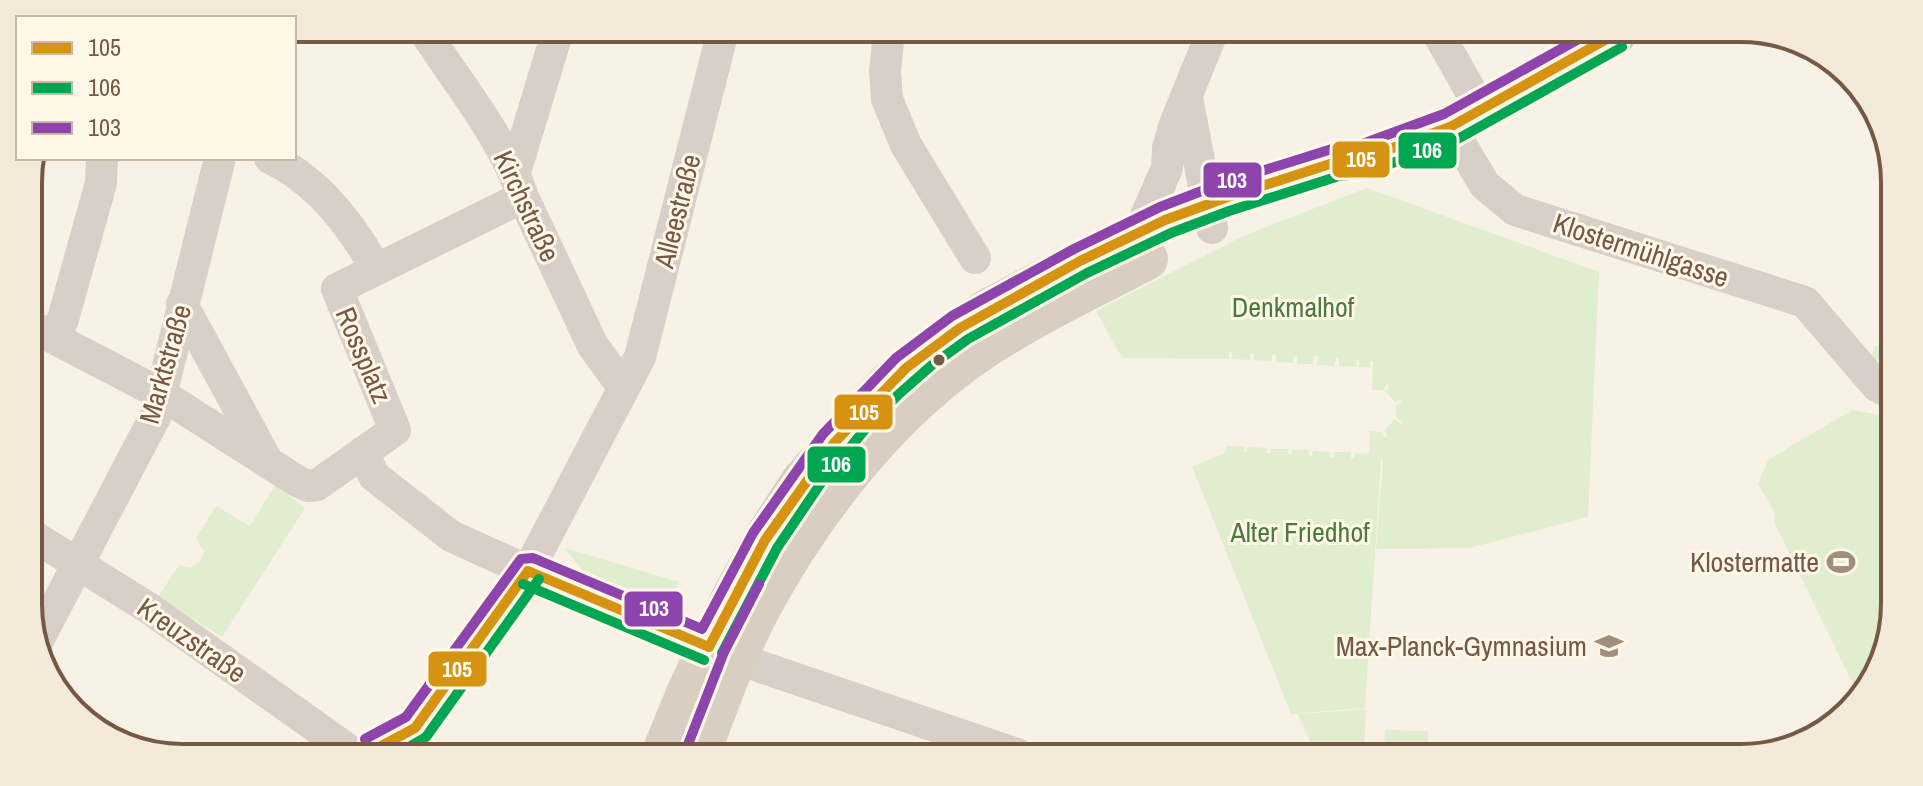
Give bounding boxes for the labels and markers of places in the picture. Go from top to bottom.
unlabelled marker [931,352,947,368]
place label: Klostermatte [1690,543,1819,581]
sports icon: Klostermatte [1826,547,1856,577]
place label: Max-Planck-Gymnasium [1336,627,1587,665]
school or university icon: Max-Planck-Gymnasium [1594,631,1624,661]

